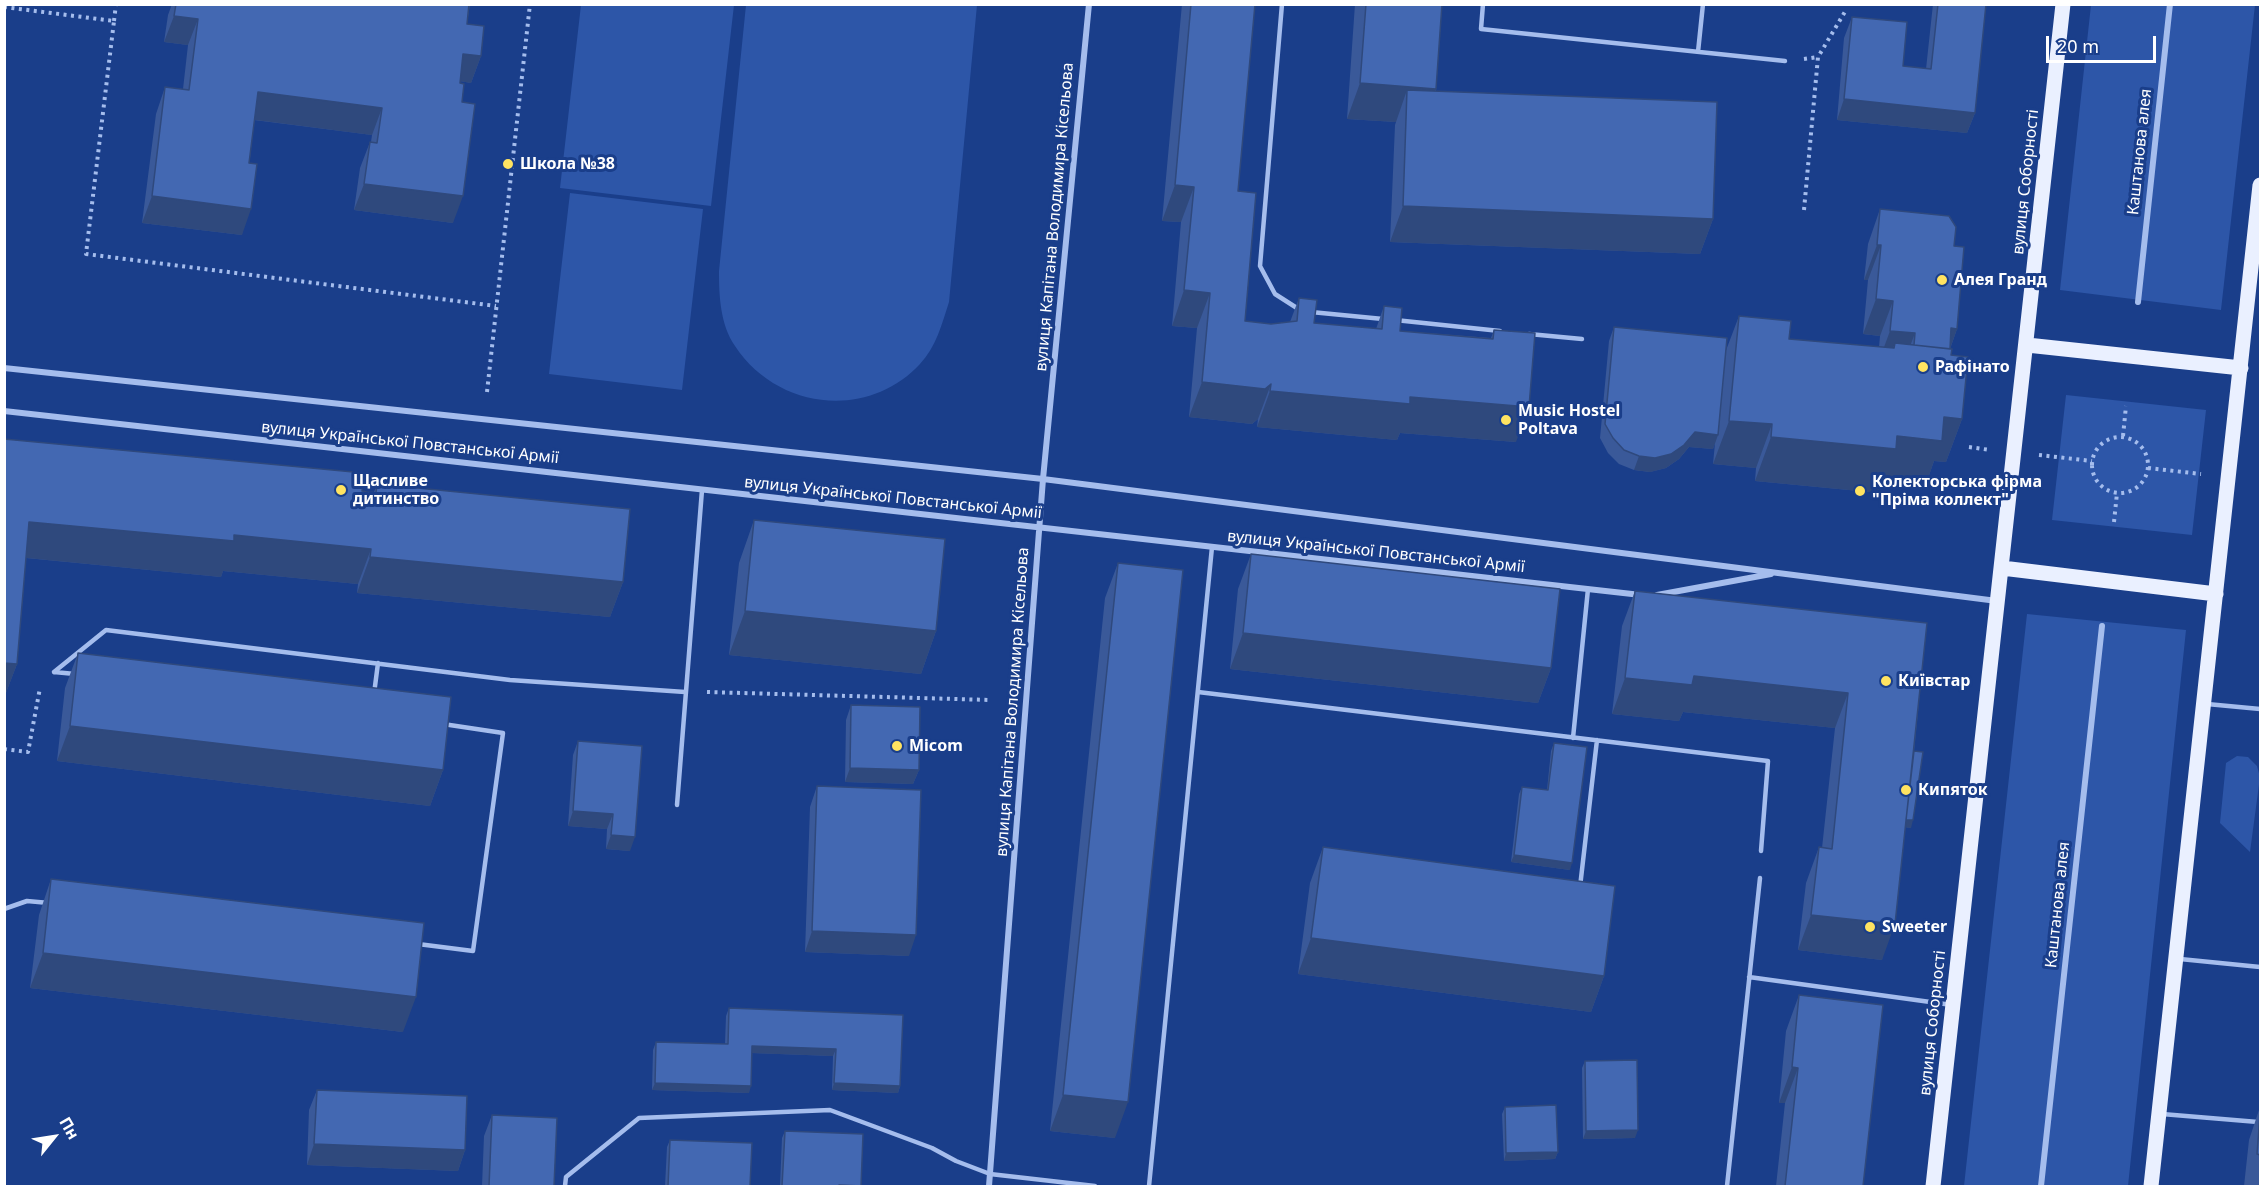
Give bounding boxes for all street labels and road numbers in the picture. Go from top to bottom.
street label: вулиця Капітана Володимира Кісельова [1032,62,1078,372]
street label: Каштанова алея [2124,88,2156,216]
street label: вулиця Соборності [2009,108,2043,256]
street label: вулиця Української Повстанської Армії [260,418,560,468]
street label: вулиця Української Повстанської Армії [743,473,1043,523]
street label: вулиця Української Повстанської Армії [1226,527,1526,577]
street label: вулиця Капітана Володимира Кісельова [993,547,1033,857]
street label: Каштанова алея [2042,841,2074,969]
street label: вулиця Соборності [1916,949,1950,1097]

